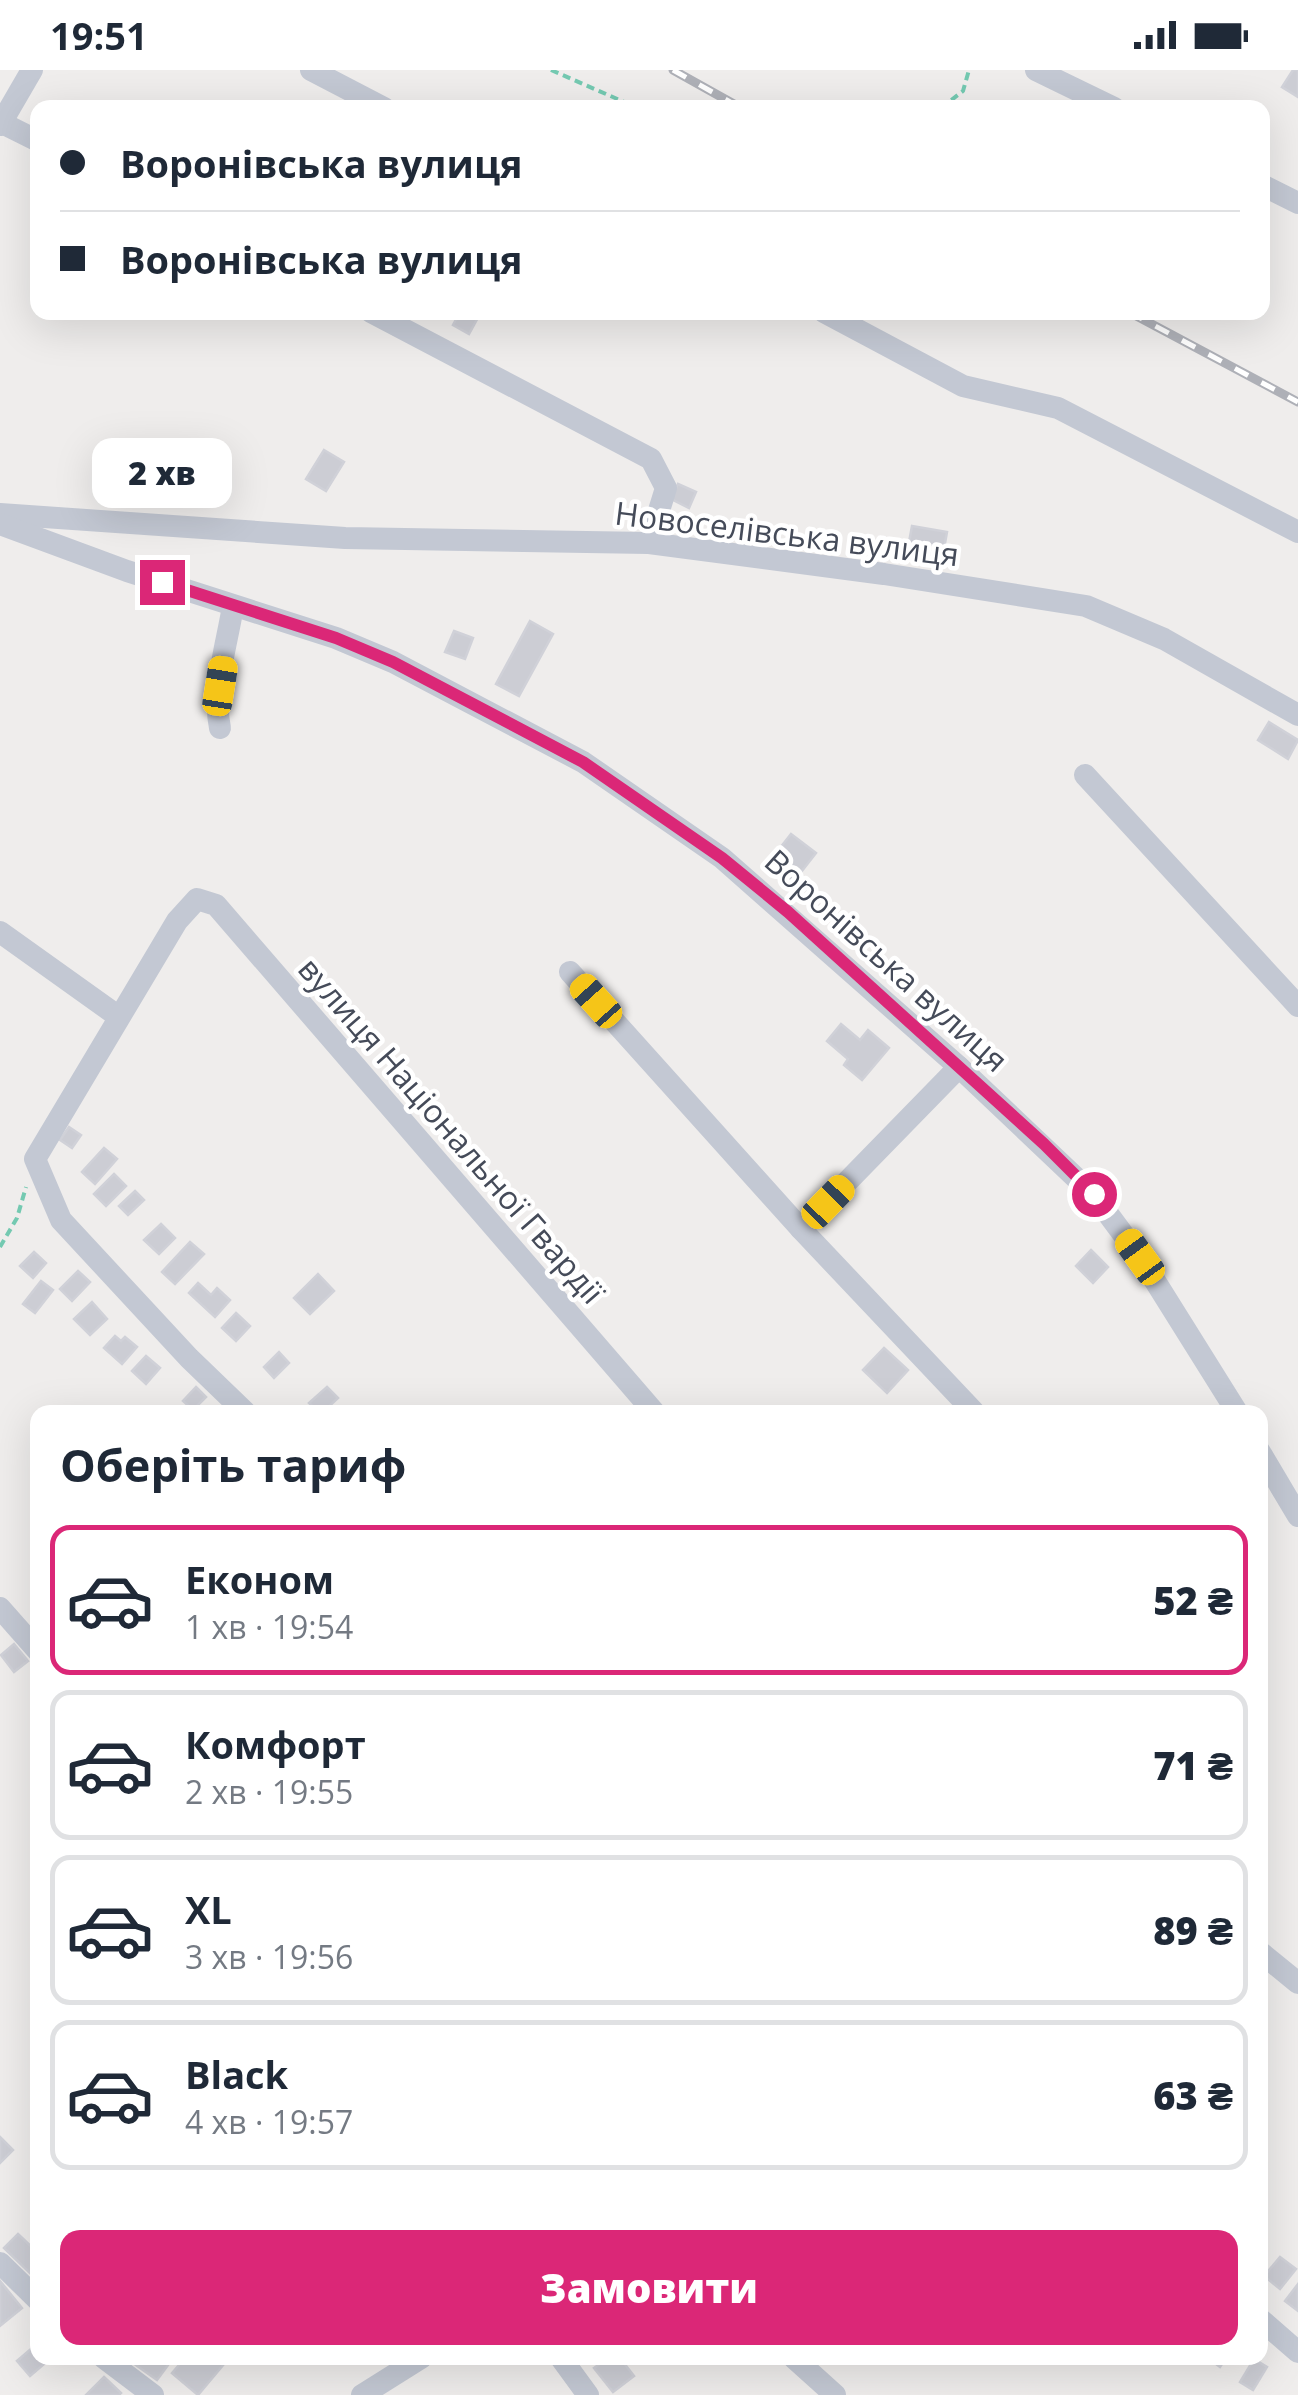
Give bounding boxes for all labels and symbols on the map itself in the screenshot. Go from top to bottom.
callout: 2 хв [92,437,232,507]
street label: Новоселівська вулиця [613,491,961,575]
route end [140,560,185,605]
car [200,654,240,718]
street label: Воронівська вулиця [756,839,1018,1081]
street label: вулиця Національної Гвардії [290,948,615,1313]
car [565,969,627,1033]
car [796,1170,860,1234]
route start [1072,1172,1117,1217]
car [1110,1224,1170,1290]

